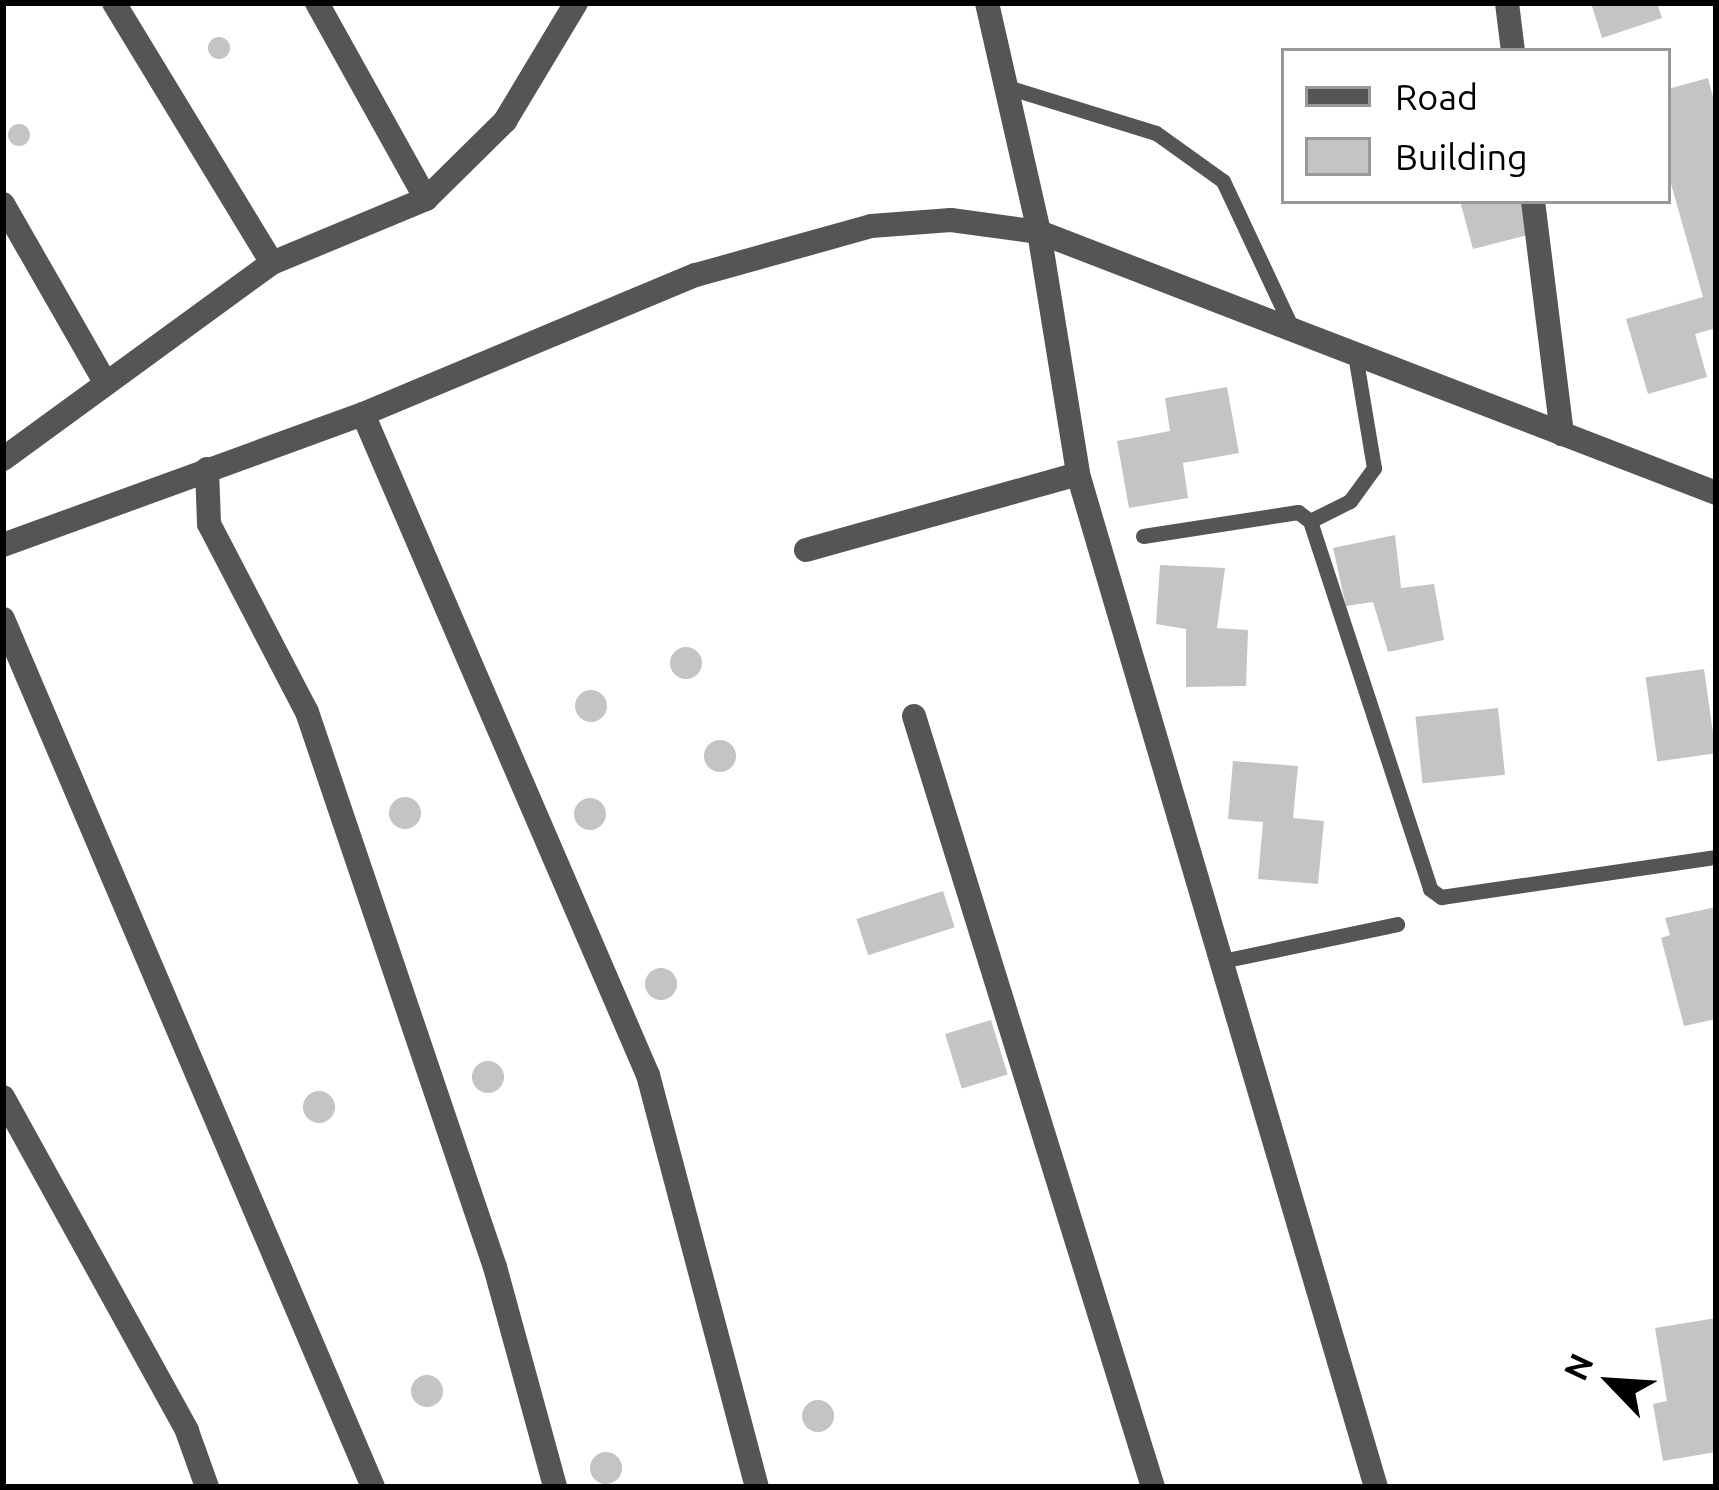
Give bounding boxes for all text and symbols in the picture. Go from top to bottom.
legend [1281,48,1671,204]
text: Road [1395,76,1478,117]
text: Building [1395,136,1528,177]
north arrow [1551,1322,1671,1442]
text: N [1556,1348,1600,1386]

